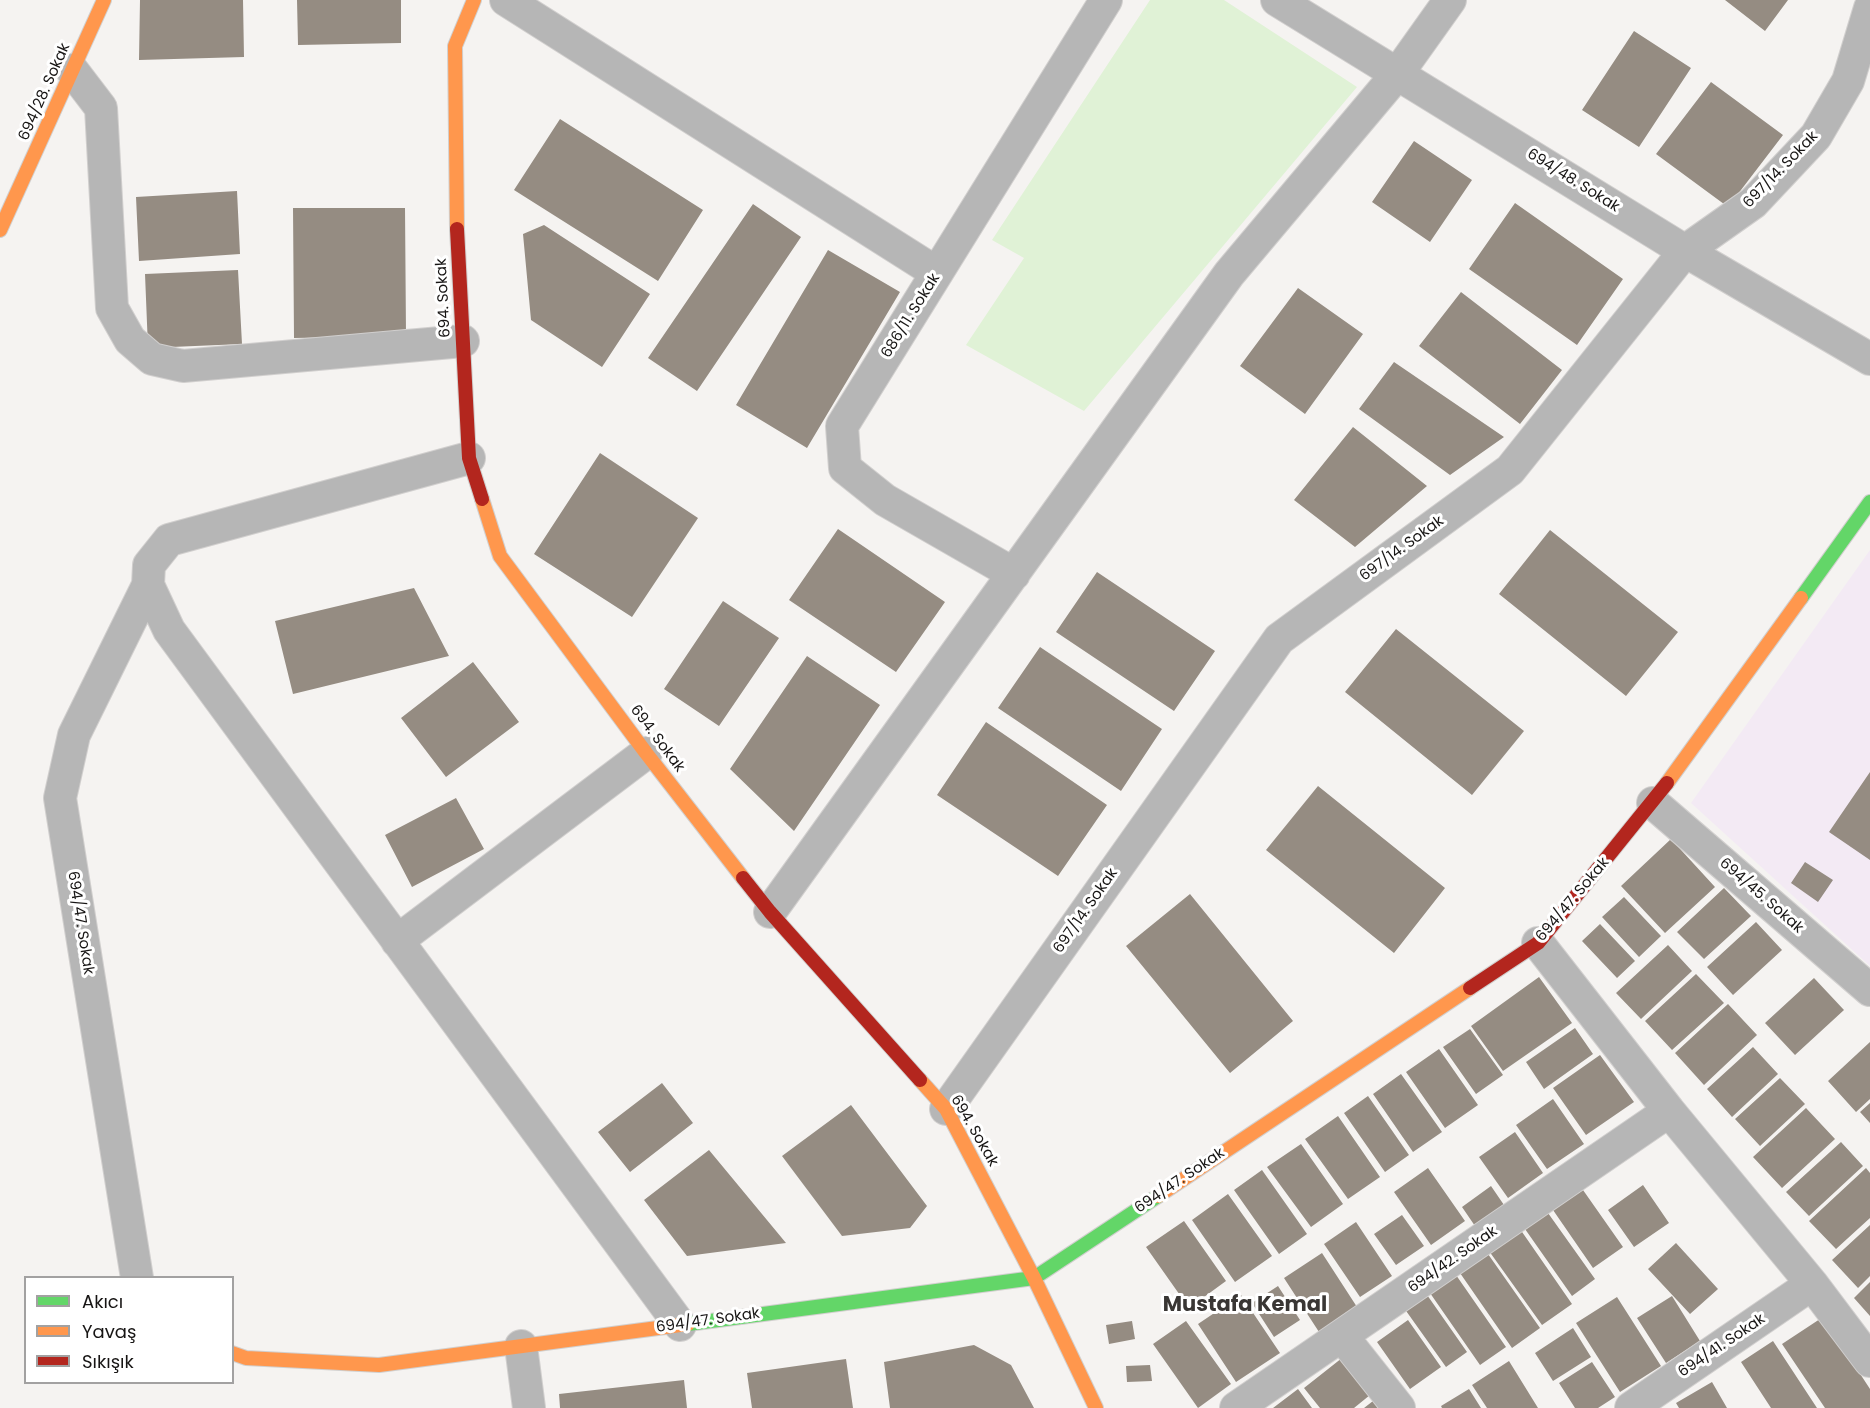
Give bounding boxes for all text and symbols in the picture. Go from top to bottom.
street label: 694/28. Sokak [15,40,75,144]
street label: 697/14. Sokak [1740,128,1822,212]
street label: 694/48. Sokak [1523,145,1623,217]
street label: 694. Sokak [433,258,455,338]
street label: 686/11. Sokak [878,270,944,362]
street label: 697/14. Sokak [1356,512,1448,586]
street label: 694. Sokak [626,702,688,776]
street label: 694/47. Sokak [1533,854,1613,946]
street label: 694/45. Sokak [1715,855,1807,937]
street label: 697/14. Sokak [1050,865,1122,957]
street label: 694/47. Sokak [63,870,97,976]
street label: 694. Sokak [946,1092,1002,1170]
street label: 694/47. Sokak [1132,1144,1228,1218]
street label: 694/42. Sokak [1405,1223,1501,1297]
legend [24,1276,234,1384]
text: Akıcı [82,1289,123,1314]
district label: Mustafa Kemal [1163,1293,1327,1319]
street label: 694/47. Sokak [655,1305,761,1337]
street label: 694/41. Sokak [1675,1310,1769,1382]
text: Yavaş [82,1319,136,1344]
text: Sıkışık [82,1349,134,1374]

